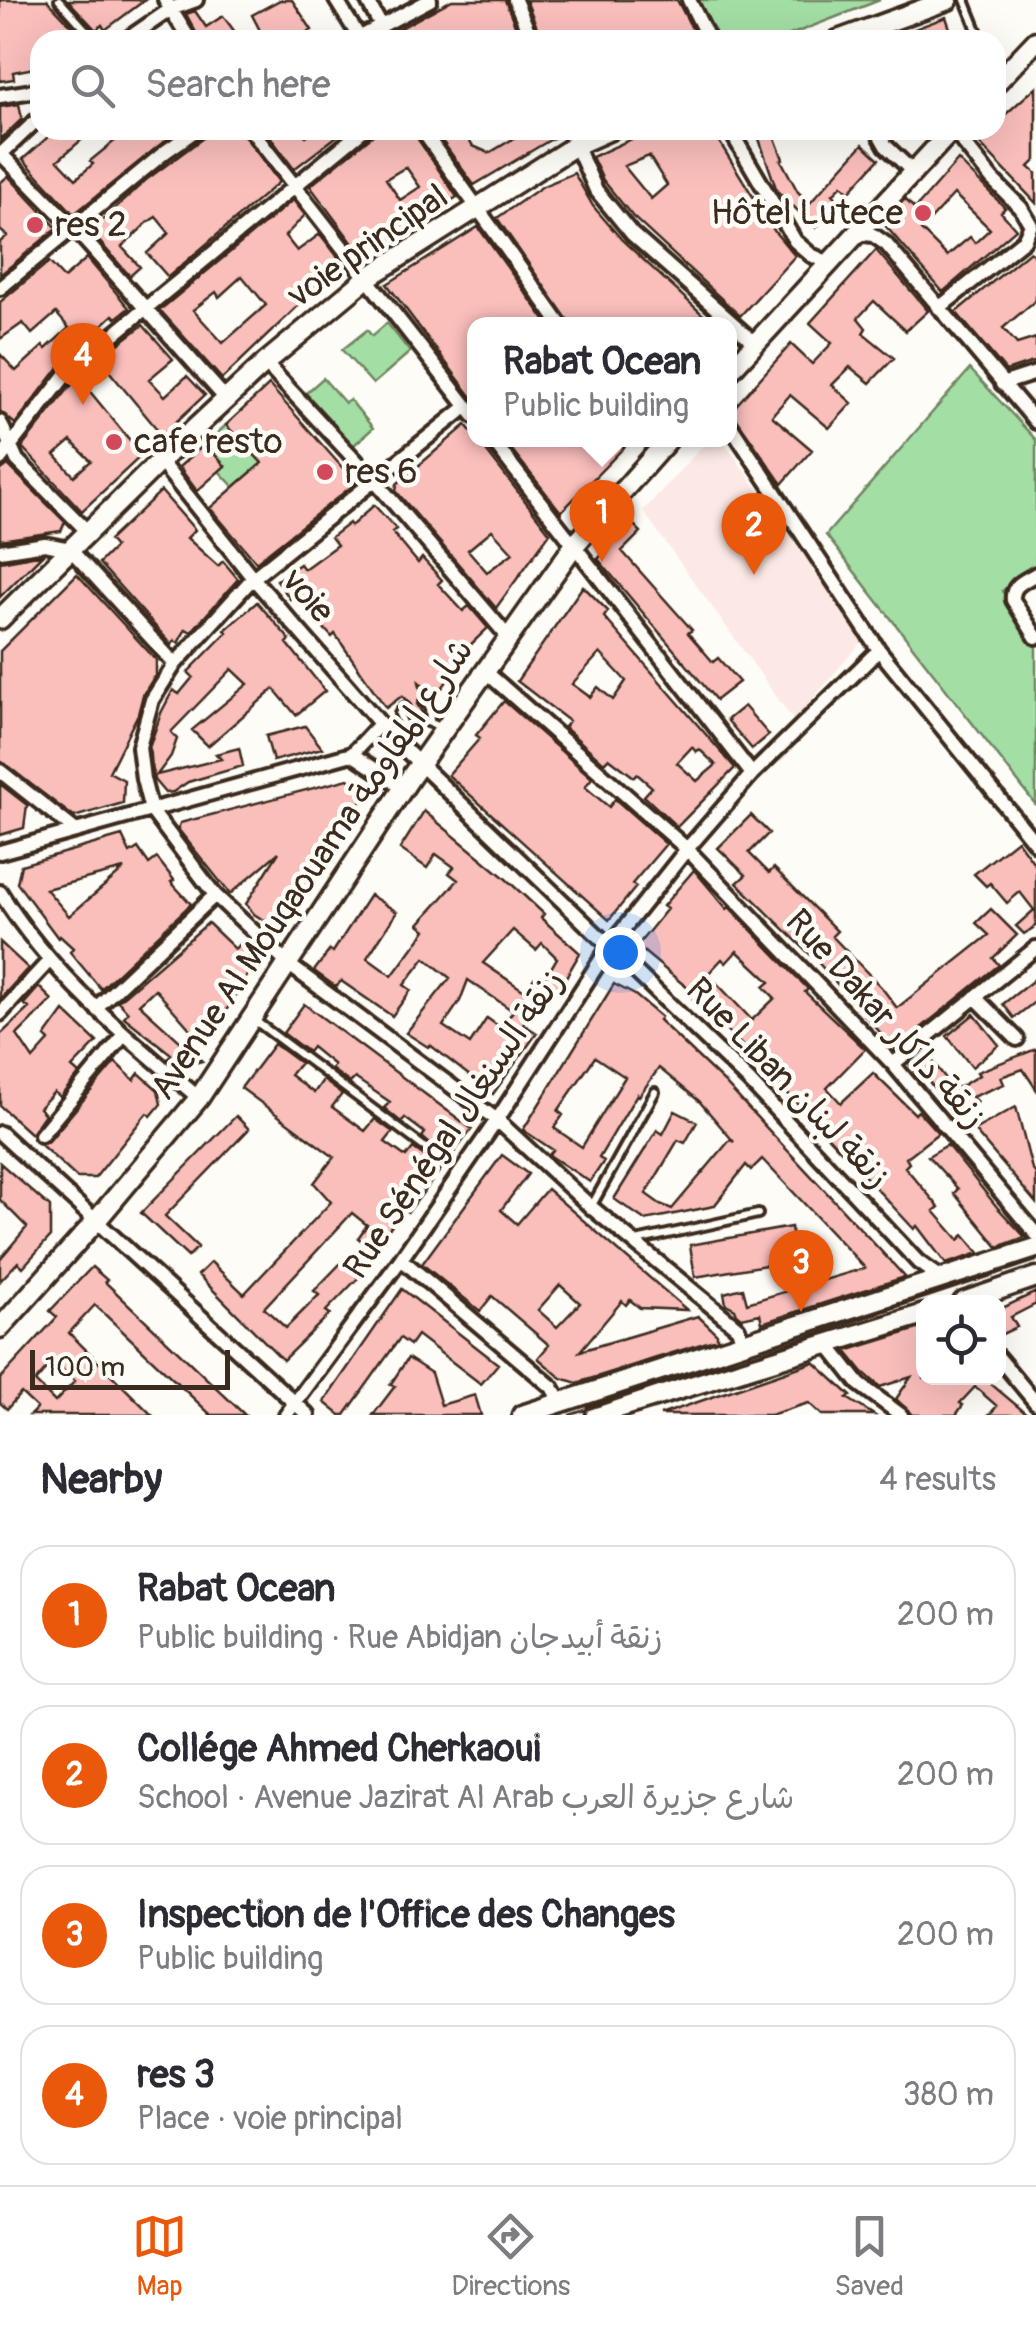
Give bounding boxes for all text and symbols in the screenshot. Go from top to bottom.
search box [30,30,1006,140]
icon: search [65,58,120,113]
text: Search here [145,61,331,109]
street label: voie principal [279,175,457,318]
place label: Hôtel Lutece [711,191,903,235]
marker: Hôtel Lutece [912,202,934,224]
place label: res 2 [55,203,127,247]
marker: res 2 [24,214,46,236]
popup [467,317,737,447]
pin: 4 [51,322,116,405]
text: Rabat Ocean [503,338,701,386]
text: Public building [503,386,689,426]
place label: cafe resto [134,420,283,464]
marker: cafe resto [103,431,125,453]
place label: res 6 [345,450,418,494]
marker: res 6 [314,461,336,483]
pin: 1 [570,480,634,562]
pin: 2 [722,492,786,575]
street label: voie [272,559,344,632]
street label: Avenue Al Mouqaouama شارع المقاومة [141,630,485,1109]
street label: Rue Dakar زنقة داكار [776,900,996,1138]
your location [595,927,646,978]
street label: Rue Sénégal زنقة السنغال [334,961,574,1287]
street label: Rue Liban زنقة لبنان [676,968,900,1198]
pin: 3 [768,1230,834,1312]
map controls [916,1295,1006,1385]
button: locate [916,1295,1006,1385]
scale bar [30,1345,230,1390]
text: 100 m [45,1350,125,1385]
text: Nearby [40,1454,162,1506]
text: 4 results [879,1460,996,1500]
text: Rabat Ocean [137,1565,336,1613]
text: 1 [68,1595,81,1635]
text: 200 m [897,1595,994,1635]
text: Public building · Rue Abidjan زنقة أبيدجان [137,1618,663,1658]
text: Collége Ahmed Cherkaoui [137,1725,540,1773]
text: 2 [66,1755,83,1795]
text: 200 m [897,1755,994,1795]
text: School · Avenue Jazirat Al Arab شارع جزيرة العرب [137,1778,794,1818]
text: Inspection de l'Office des Changes [137,1891,675,1939]
text: 3 [66,1915,83,1955]
text: 200 m [897,1915,994,1955]
text: Public building [137,1939,323,1979]
text: res 3 [137,2051,215,2099]
text: 4 [65,2075,84,2115]
text: 380 m [903,2075,994,2115]
text: Place · voie principal [137,2099,403,2139]
tab: Map [132,2209,187,2304]
tab: Directions [451,2209,570,2304]
tab: Saved [834,2209,904,2304]

